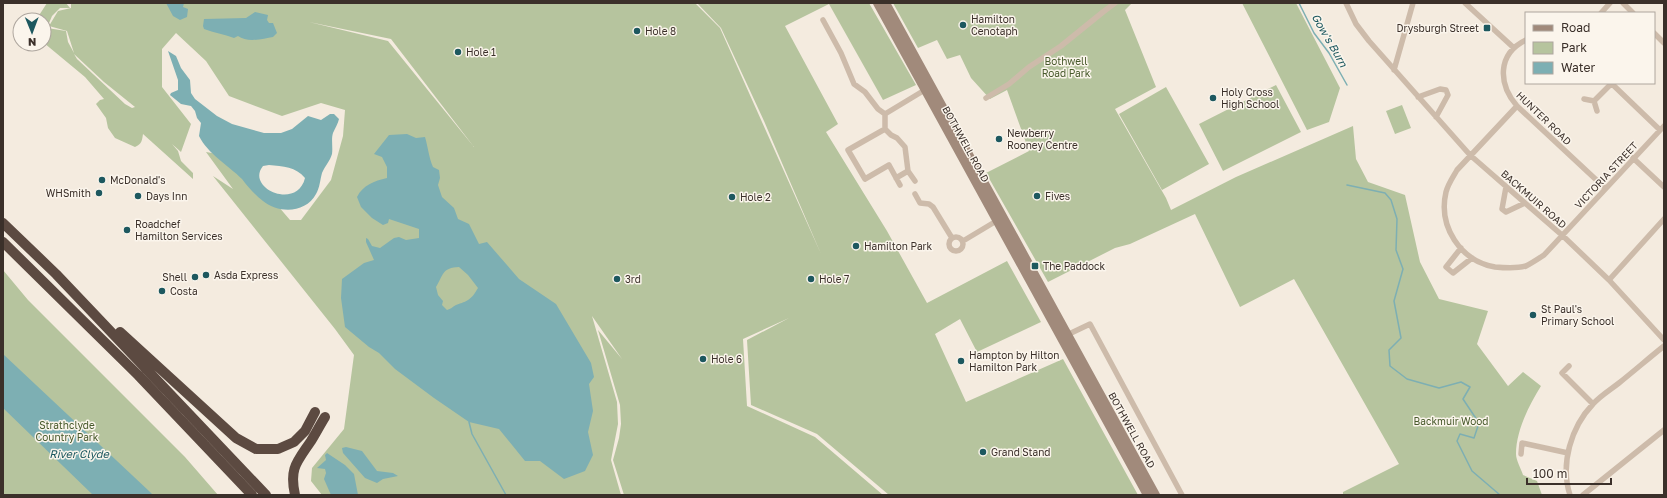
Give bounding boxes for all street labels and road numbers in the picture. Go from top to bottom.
street label: HUNTER ROAD [1514,89,1574,147]
street label: BOTHWELL ROAD [940,104,992,184]
street label: VICTORIA STREET [1572,139,1640,211]
street label: BACKMUIR ROAD [1499,167,1569,231]
street label: BOTHWELL ROAD [1106,390,1158,470]

